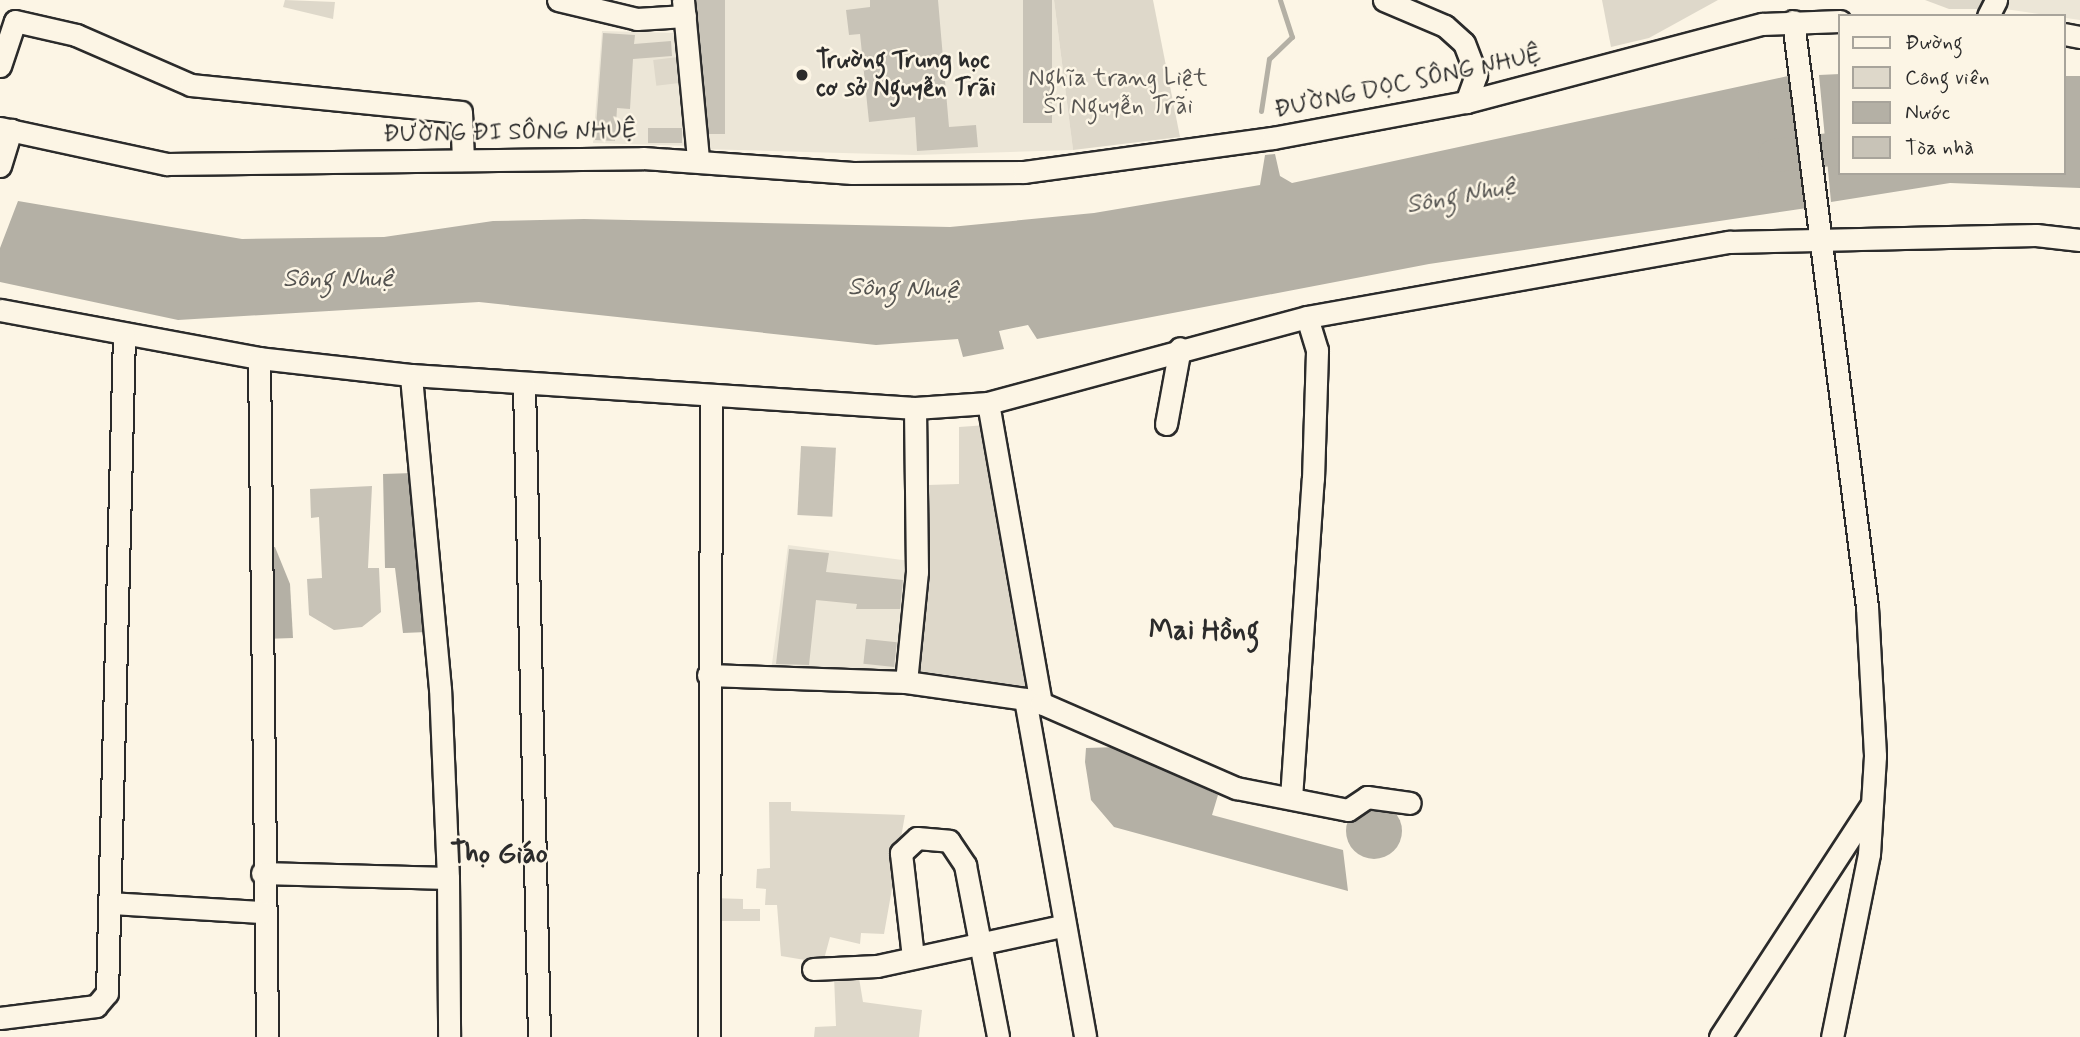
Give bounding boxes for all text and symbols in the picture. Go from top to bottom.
legend [1839,14,2066,175]
text: Đường [1905,29,1963,57]
street label: ĐƯỜNG DỌC SÔNG NHUỆ [1273,41,1543,125]
place label: Trường Trung học cơ sở Nguyễn Trãi [816,47,992,103]
text: Công viên [1905,64,1990,92]
park label: Nghĩa trang Liệt Sĩ Nguyễn Trãi [1027,65,1209,121]
marker: Trường Trung học cơ sở Nguyễn Trãi [794,67,810,83]
text: Nước [1905,99,1950,127]
street label: ĐƯỜNG ĐI SÔNG NHUỆ [384,116,636,150]
text: Tòa nhà [1905,134,1974,162]
water label: Sông Nhuệ [1403,172,1519,222]
water label: Sông Nhuệ [281,264,395,296]
water label: Sông Nhuệ [846,272,960,308]
district label: Mai Hồng [1149,615,1259,649]
district label: Thọ Giáo [450,838,548,872]

